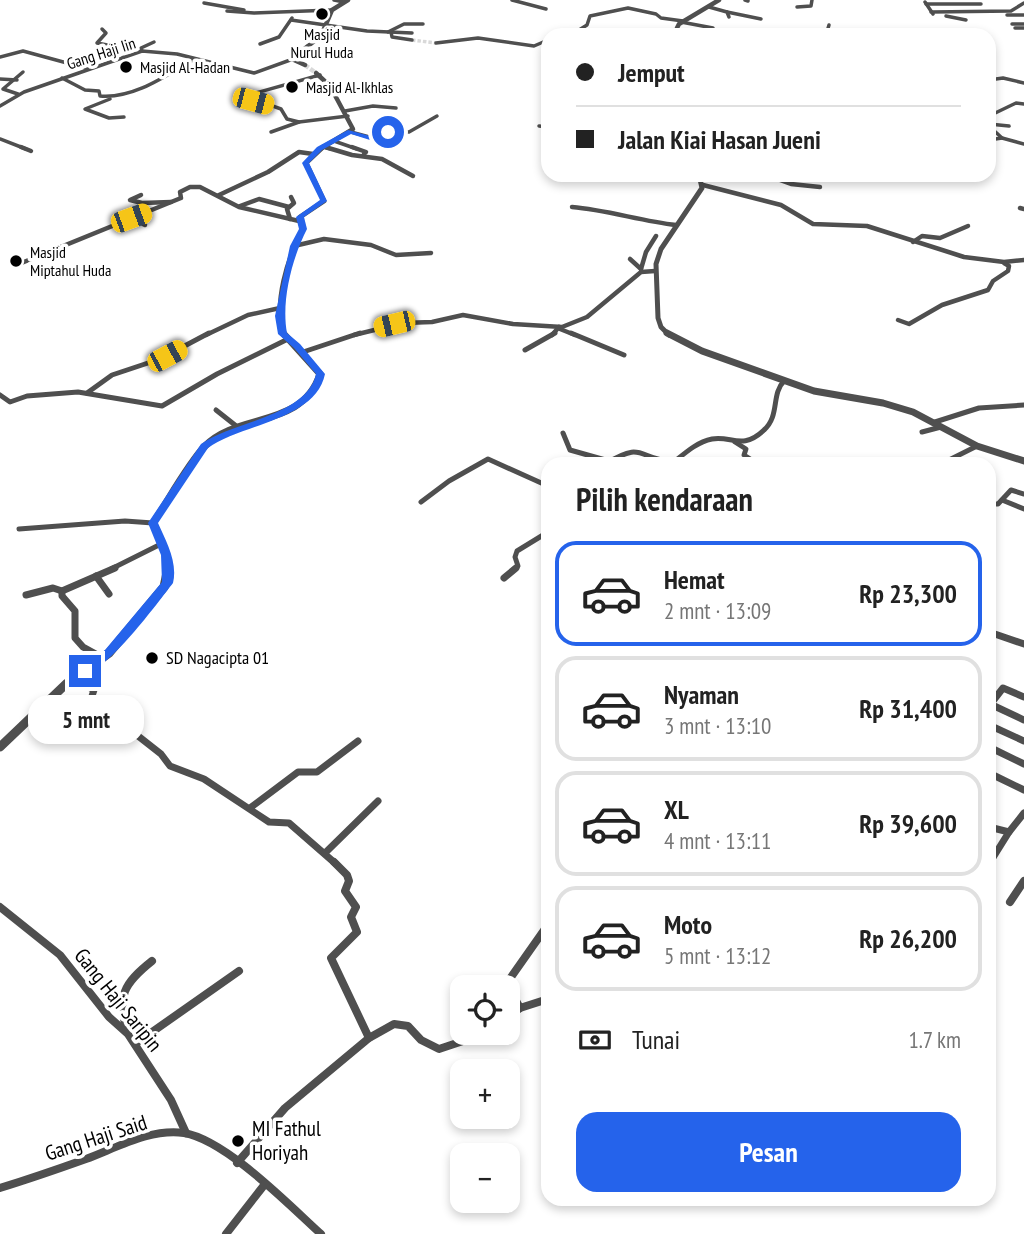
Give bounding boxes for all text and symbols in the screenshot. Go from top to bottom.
marker: Masjid Nurul Huda [314,6,330,22]
place label: Masjid Nurul Huda [291,24,353,62]
street label: Gang Haji Iin [64,33,138,73]
text: Jemput [618,56,685,89]
place label: Masjid Al-Hadan [140,57,230,77]
marker: Masjid Al-Hadan [118,59,134,75]
place label: Masjid Al-Ikhlas [306,77,393,97]
marker: Masjid Al-Ikhlas [284,79,300,95]
car [230,85,277,117]
route start [372,116,404,148]
text: Jalan Kiai Hasan Jueni [618,123,821,156]
car [108,201,155,235]
place label: Masjid Miptahul Huda [30,242,111,280]
marker: Masjid Miptahul Huda [8,253,24,269]
car [372,309,417,339]
car [144,337,191,375]
text: Pilih kendaraan [576,478,753,520]
icon: car [580,562,643,625]
text: Hemat [664,563,725,596]
text: Rp 23,300 [859,577,957,610]
text: 2 mnt · 13:09 [664,596,771,625]
place label: SD Nagacipta 01 [166,646,269,669]
marker: SD Nagacipta 01 [144,650,160,666]
route end [69,655,101,687]
icon: car [580,677,643,740]
text: Nyaman [664,678,739,711]
text: Rp 31,400 [859,692,957,725]
callout: 5 mnt [27,696,143,744]
text: 5 mnt [62,705,110,734]
text: 3 mnt · 13:10 [664,711,771,740]
icon: car [580,792,643,855]
text: XL [664,793,689,826]
text: Rp 39,600 [859,807,957,840]
text: 4 mnt · 13:11 [664,826,771,855]
icon: car [580,907,643,970]
text: Moto [664,908,712,941]
text: Rp 26,200 [859,922,957,955]
text: 5 mnt · 13:12 [664,941,771,970]
street label: Gang Haji Saripin [68,943,168,1057]
map controls [450,975,520,1213]
button: locate [450,975,520,1045]
icon: cash [576,1021,614,1059]
text: Tunai [632,1023,680,1056]
text: 1.7 km [908,1025,961,1054]
button: + [450,1059,520,1129]
street label: Gang Haji Said [41,1108,150,1167]
button: Pesan [576,1112,961,1192]
place label: MI Fathul Horiyah [252,1115,321,1166]
marker: MI Fathul Horiyah [230,1133,246,1149]
button: − [450,1143,520,1213]

